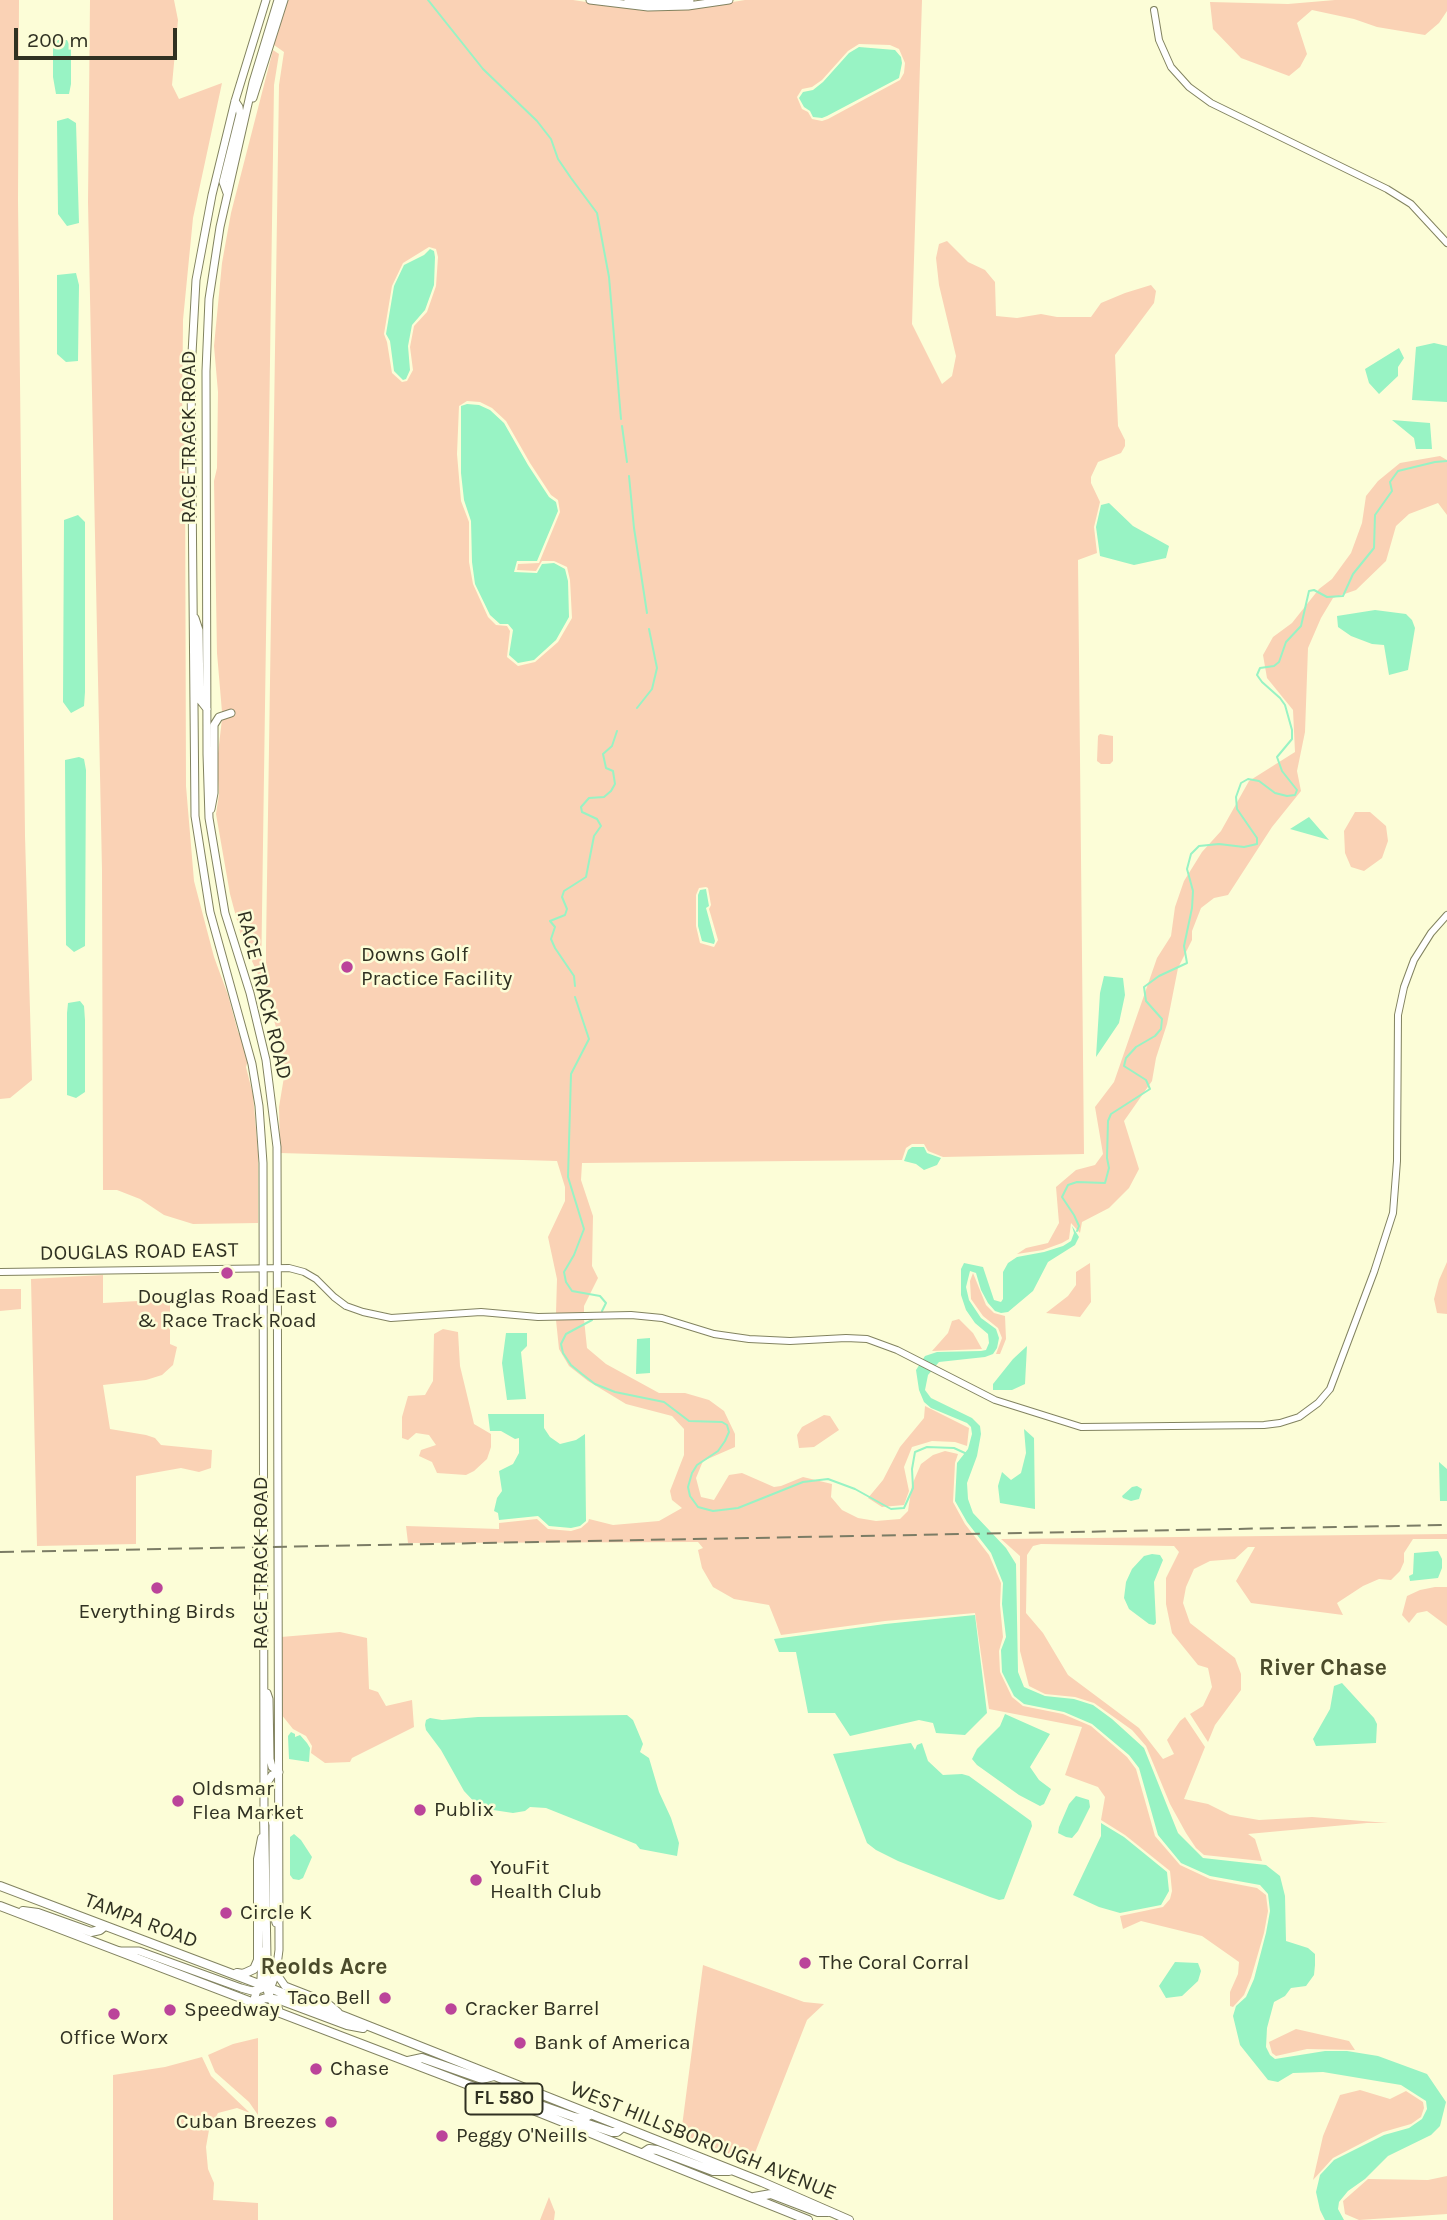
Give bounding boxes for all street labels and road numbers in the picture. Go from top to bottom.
street label: RACE TRACK ROAD [176,351,202,523]
street label: RACE TRACK ROAD [231,908,297,1082]
street label: DOUGLAS ROAD EAST [39,1238,239,1266]
street label: RACE TRACK ROAD [248,1477,274,1649]
street label: TAMPA ROAD [81,1888,201,1954]
street label: WEST HILLSBOROUGH AVENUE [566,2076,840,2206]
road number: FL 580 [466,2084,542,2114]

